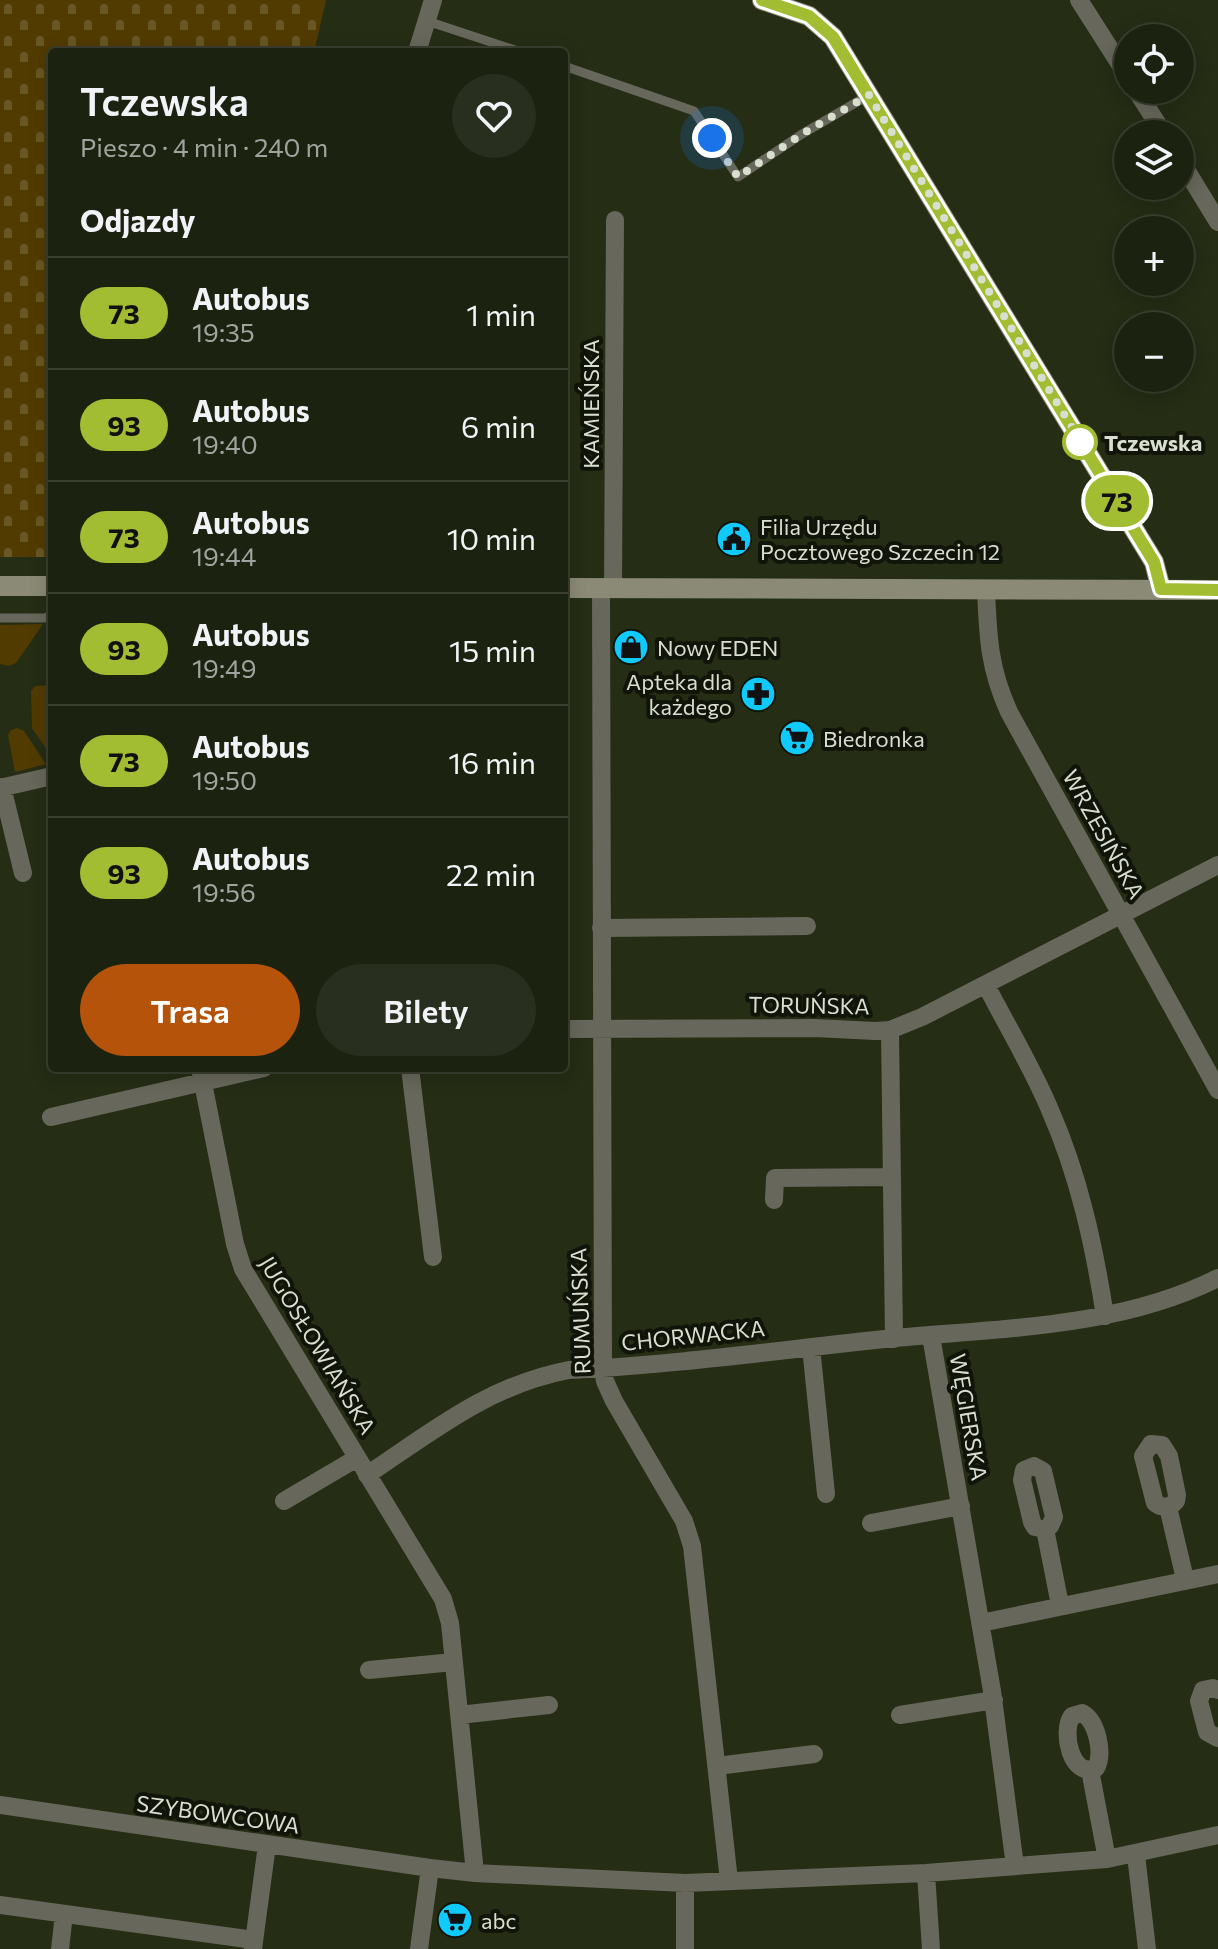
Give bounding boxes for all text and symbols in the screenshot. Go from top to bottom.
map controls [1114,24,1194,392]
button: locate [1114,24,1194,104]
button: heart [452,74,536,158]
text: Tczewska [80,77,249,124]
your location [692,118,732,158]
button: layers [1114,120,1194,200]
text: Pieszo · 4 min · 240 m [80,131,328,162]
text: Odjazdy [80,201,196,238]
button: + [1114,216,1194,296]
text: Autobus [192,279,310,316]
text: 1 min [466,295,536,332]
text: 73 [108,296,140,330]
button: − [1114,312,1194,392]
text: 19:35 [192,316,255,347]
street label: KAMIEŃSKA [577,339,604,469]
text: Autobus [192,391,310,428]
text: 6 min [461,407,536,444]
text: 93 [107,408,141,442]
marker: Tczewska [1063,425,1097,459]
text: 19:40 [192,428,258,459]
place label: Tczewska [1104,429,1202,456]
line badge: 73 [1081,475,1153,527]
text: 73 [1101,484,1133,518]
text: Autobus [192,503,310,540]
place label: Filia Urzędu Pocztowego Szczecin 12 [760,513,1000,565]
text: 10 min [447,519,536,556]
text: 73 [108,520,140,554]
public building icon: Filia Urzędu Pocztowego Szczecin 12 [715,520,753,558]
text: 19:44 [192,540,256,571]
text: Autobus [192,615,310,652]
shop icon: Nowy EDEN [612,628,650,666]
text: 15 min [449,631,536,668]
text: 93 [107,632,141,666]
place label: Nowy EDEN [657,634,778,661]
text: 19:49 [192,652,256,683]
place label: Apteka dla każdego [626,668,732,720]
pharmacy icon: Apteka dla każdego [739,675,777,713]
supermarket icon: Biedronka [778,719,816,757]
place label: Biedronka [823,725,925,752]
text: Autobus [192,727,310,764]
text: 16 min [448,743,536,780]
text: 73 [108,744,140,778]
text: 19:50 [192,764,257,795]
street label: WRZESIŃSKA [1057,765,1151,903]
text: Autobus [192,839,310,876]
text: 22 min [446,855,536,892]
text: 93 [107,856,141,890]
text: 19:56 [192,876,256,907]
button: Trasa [80,964,300,1056]
button: Bilety [316,964,536,1056]
street label: TORUŃSKA [748,990,870,1020]
street label: RUMUŃSKA [564,1247,596,1375]
street label: JUGOSŁOWIAŃSKA [254,1251,382,1439]
street label: CHORWACKA [620,1314,766,1356]
street label: WĘGIERSKA [945,1351,993,1483]
street label: SZYBOWCOWA [135,1789,301,1839]
supermarket icon: abc [436,1901,474,1939]
place label: abc [481,1907,516,1934]

